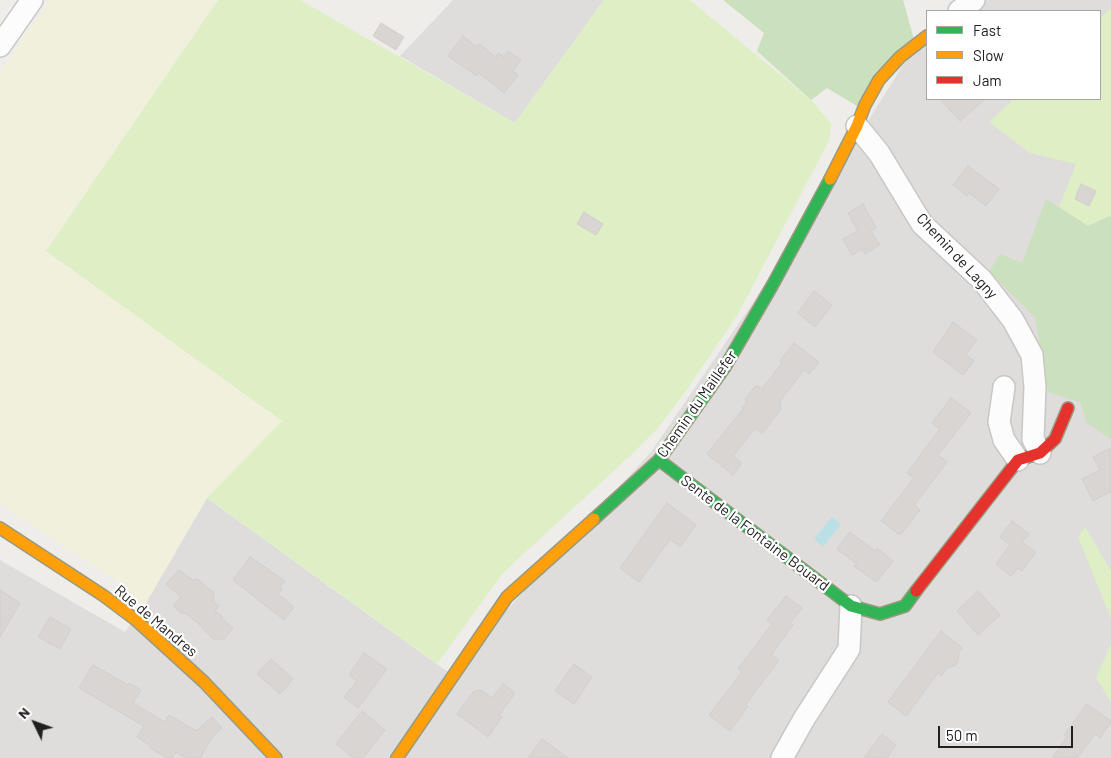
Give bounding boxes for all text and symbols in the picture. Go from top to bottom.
legend [926,10,1101,100]
text: Fast [973,21,1001,39]
text: Slow [973,46,1004,64]
text: Jam [973,71,1002,89]
street label: Chemin de Lagny [913,209,1001,303]
street label: Chemin du Maillefer [653,347,741,461]
street label: Sente de la Fontaine Bouard [677,471,833,595]
street label: Rue de Mandres [111,581,201,661]
north arrow [10,698,60,748]
text: N [14,703,33,722]
scale bar [941,716,1076,748]
text: 50 m [946,726,978,744]

